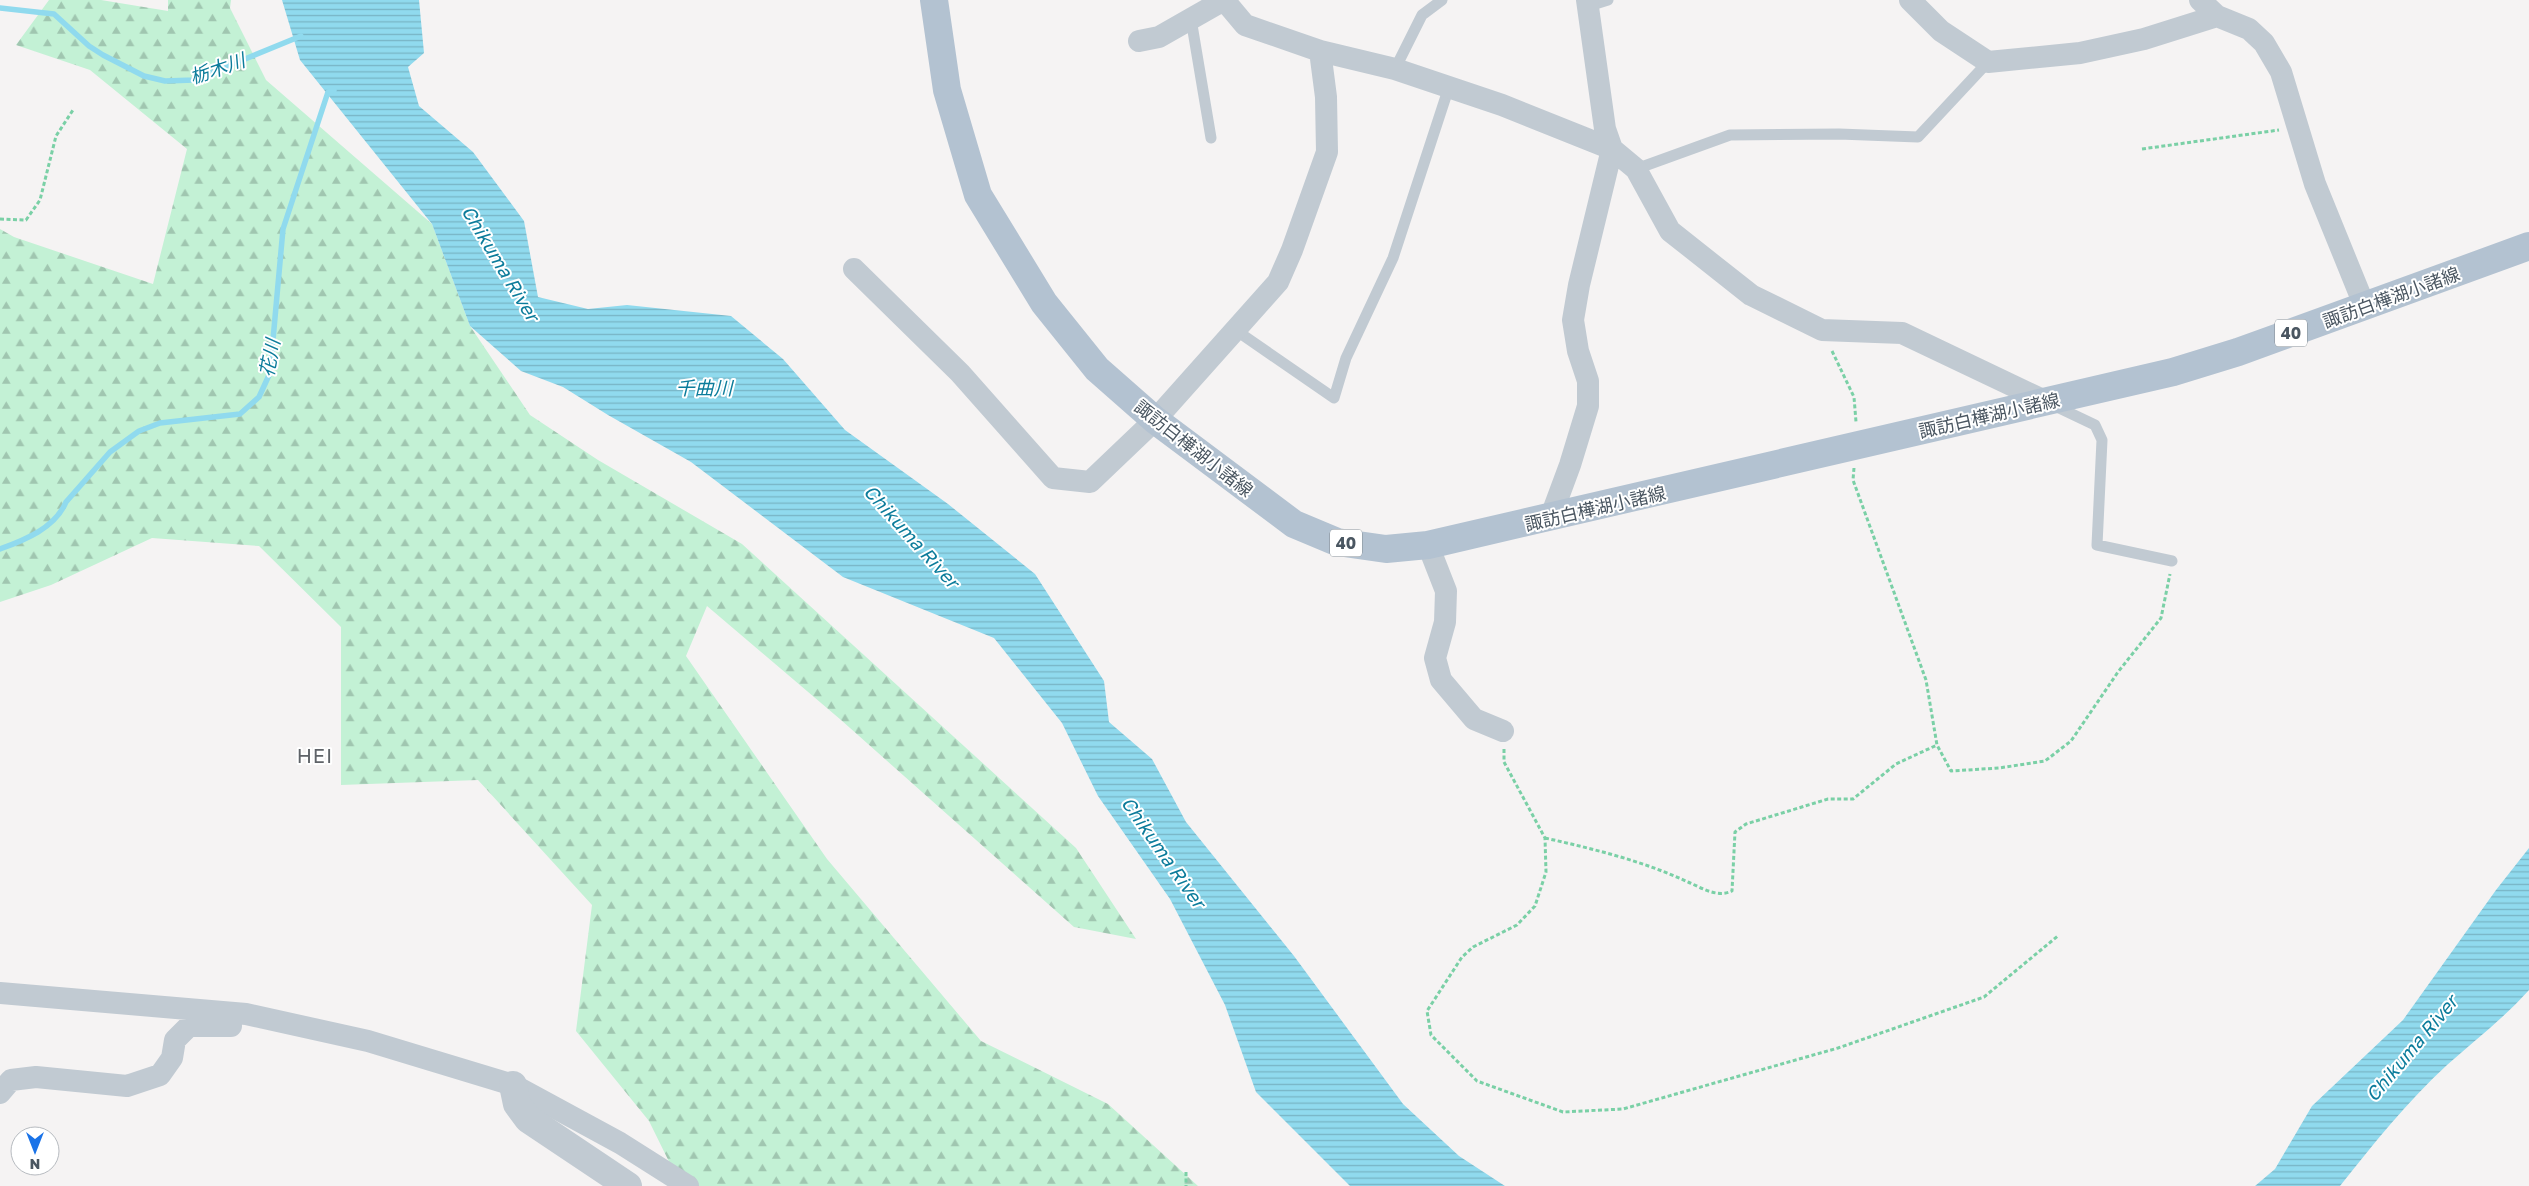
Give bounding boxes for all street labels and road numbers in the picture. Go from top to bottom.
street label: 諏訪白樺湖小諸線 [2320,262,2462,332]
road number: 40 [2275,319,2307,346]
street label: 諏訪白樺湖小諸線 [1916,388,2062,442]
street label: 諏訪白樺湖小諸線 [1130,395,1258,501]
street label: 諏訪白樺湖小諸線 [1522,481,1668,535]
road number: 40 [1330,530,1362,556]

